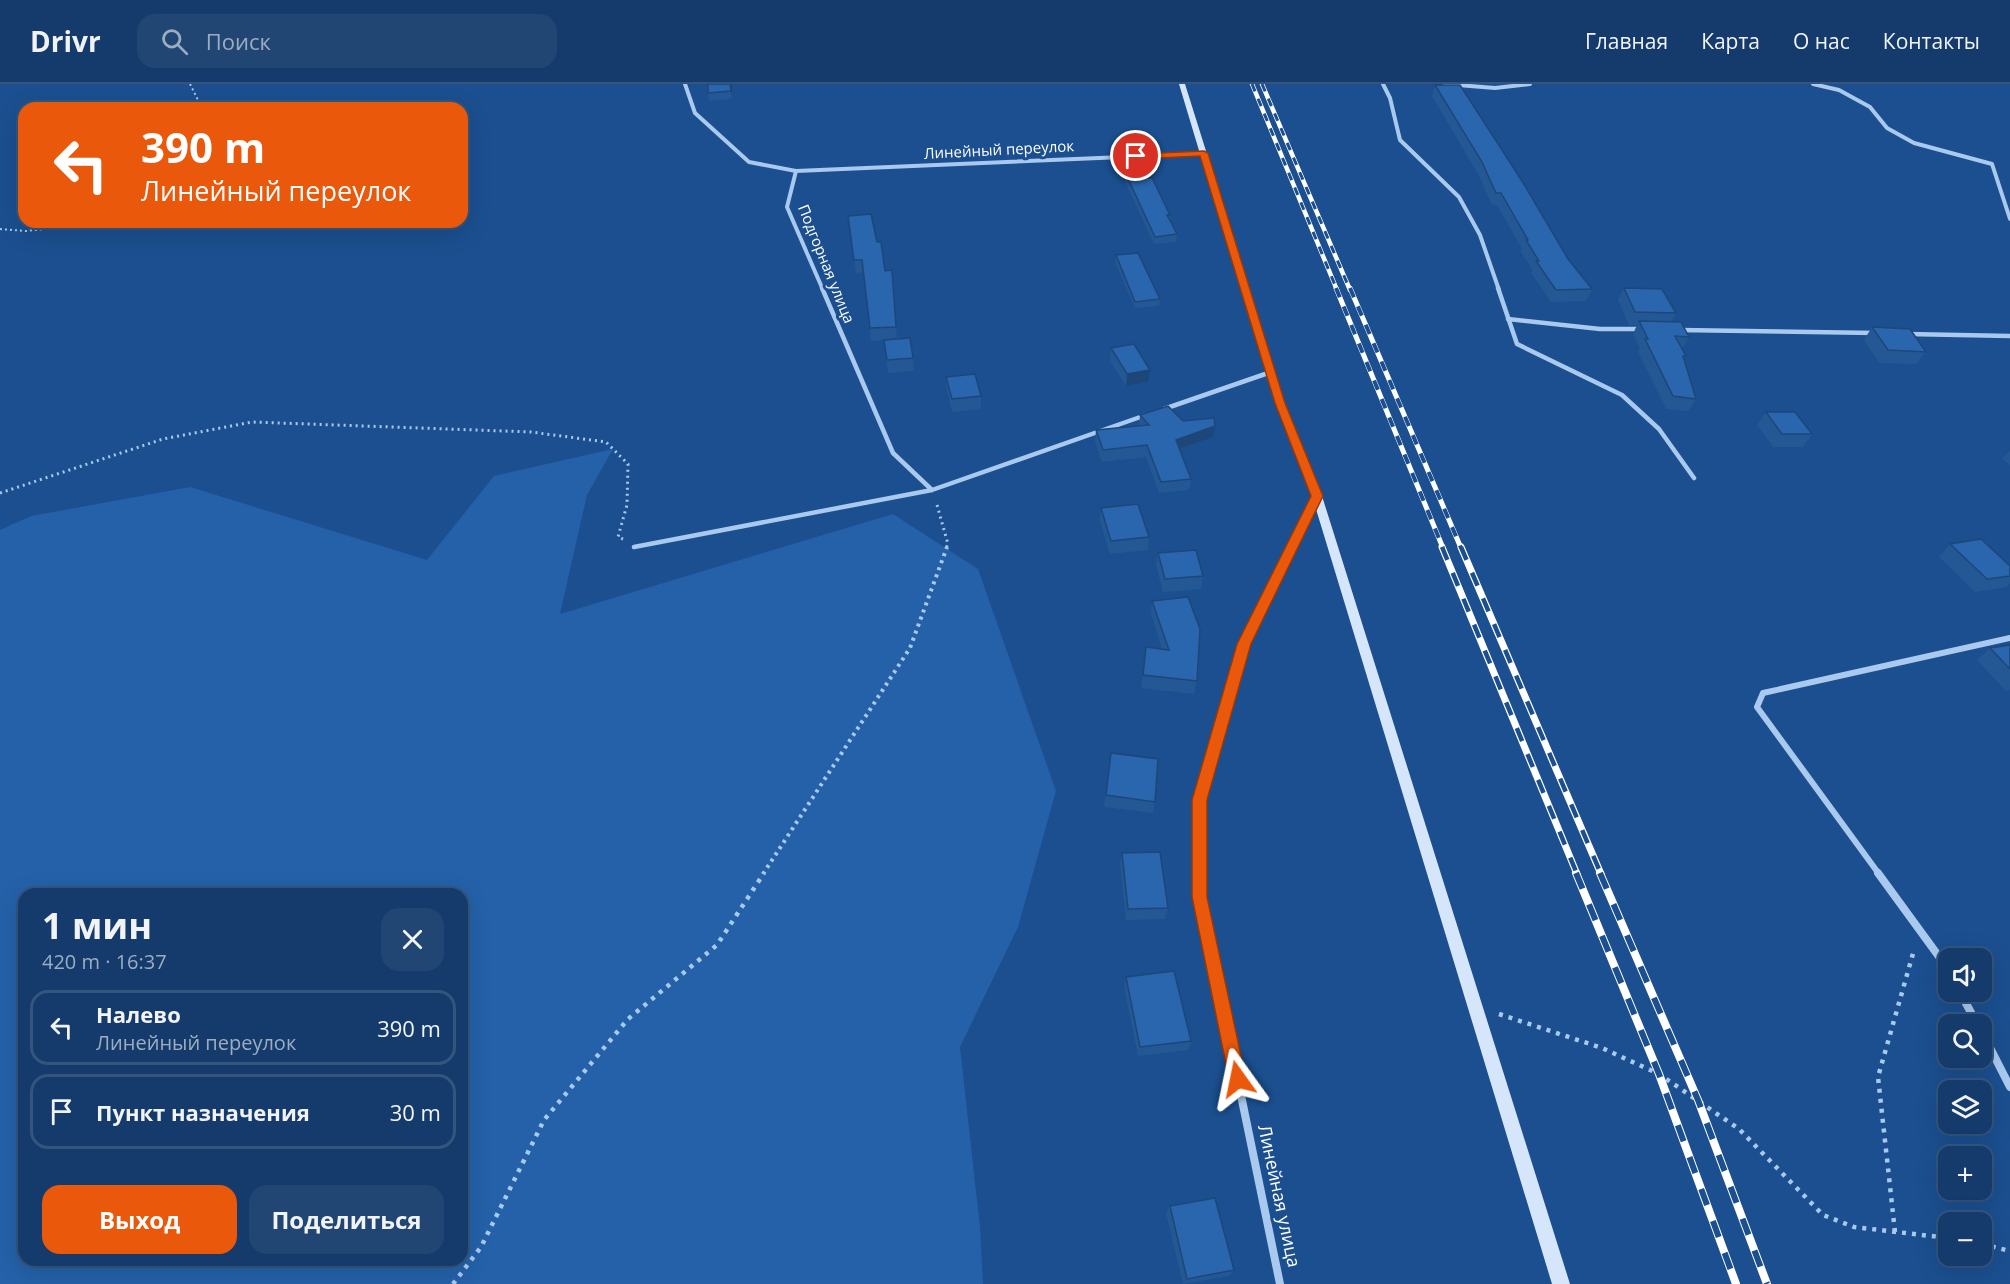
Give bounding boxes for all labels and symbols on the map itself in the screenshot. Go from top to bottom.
pin [1110,130,1161,181]
street label: Линейный переулок [923,135,1075,163]
street label: Подгорная улица [794,201,860,326]
position arrow [1206,1047,1270,1111]
street label: Линейная улица [1253,1122,1307,1269]

